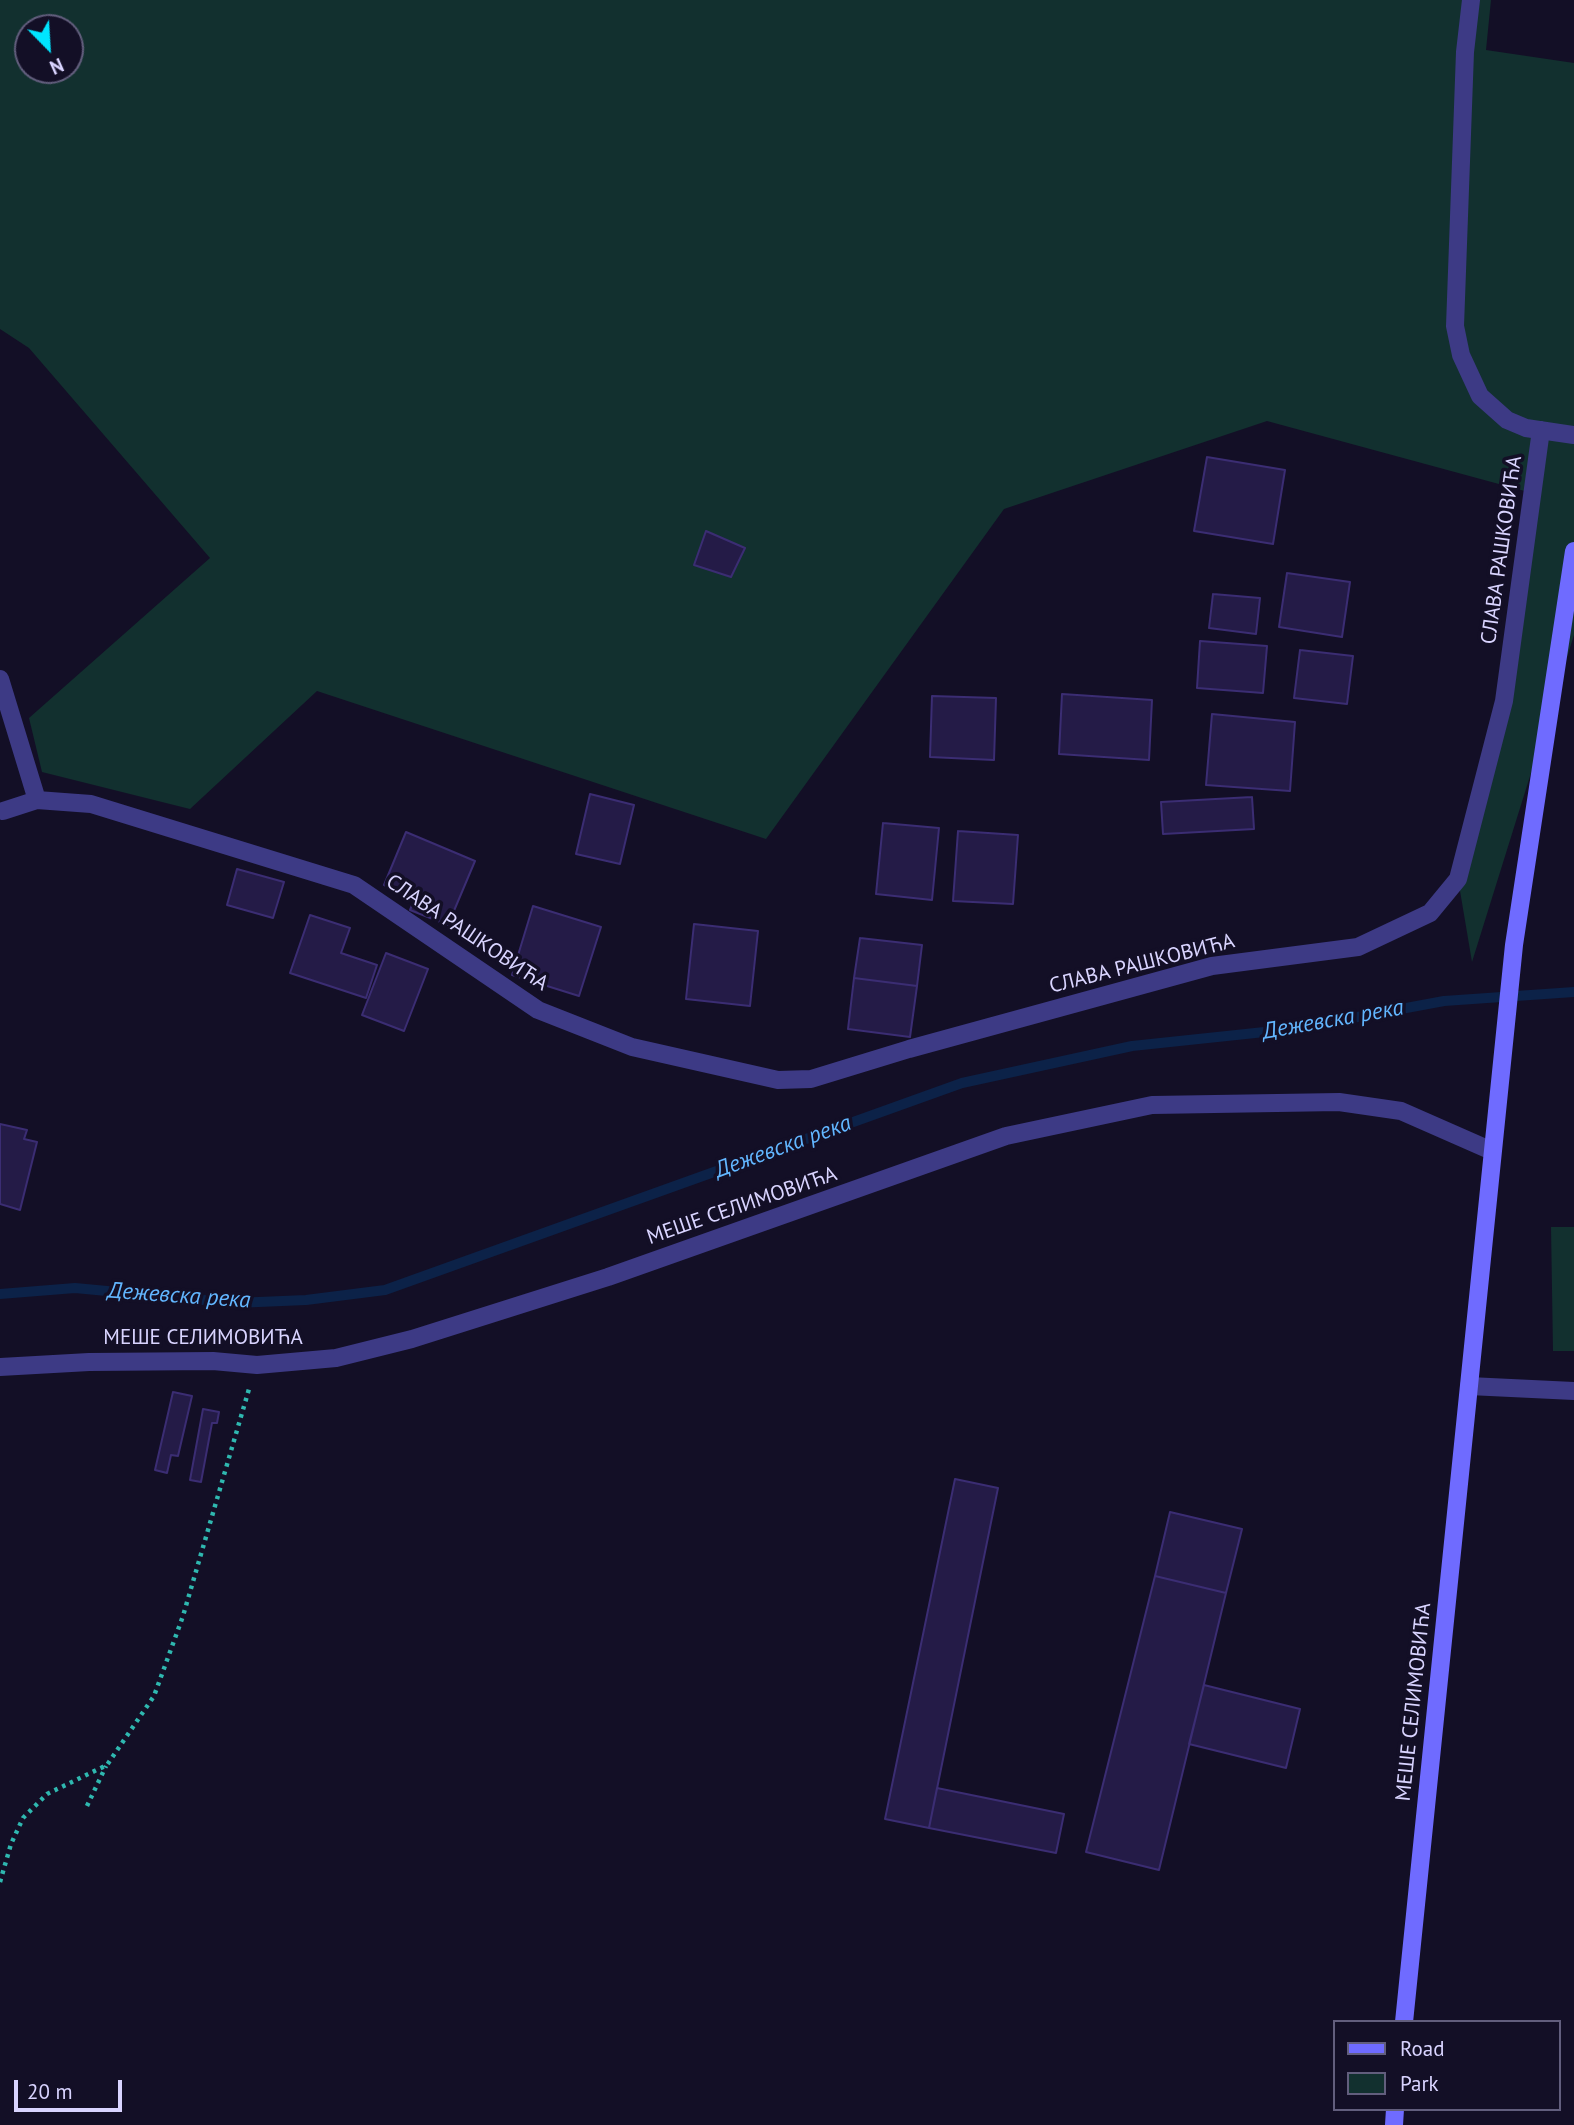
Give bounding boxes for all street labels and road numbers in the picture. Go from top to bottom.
street label: СЛАВА РАШКОВИЋА [1476,454,1528,646]
street label: СЛАВА РАШКОВИЋА [381,869,553,997]
street label: СЛАВА РАШКОВИЋА [1047,929,1237,999]
street label: МЕШЕ СЕЛИМОВИЋА [644,1162,840,1250]
street label: МЕШЕ СЕЛИМОВИЋА [103,1325,303,1351]
street label: МЕШЕ СЕЛИМОВИЋА [1391,1602,1437,1802]

